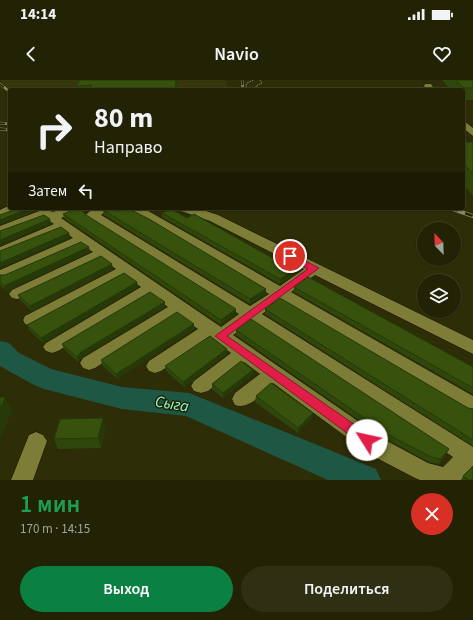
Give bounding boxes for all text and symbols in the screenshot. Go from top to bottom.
text: 14:14 [20,4,56,25]
text: Navio [214,42,259,67]
icon: back [20,43,42,65]
icon: heart [431,43,453,65]
text: 80 m [94,98,153,138]
icon: right [28,104,80,156]
text: Направо [94,135,162,160]
icon: left [75,180,97,202]
text: Затем [28,181,67,202]
north arrow [417,222,461,266]
map controls [417,222,461,318]
pin [273,239,307,273]
icon: arrive [279,245,301,267]
button: layers [417,274,461,318]
water label: Сыга [154,390,191,418]
position arrow [346,419,388,461]
text: 1 мин [20,487,80,522]
button: close [411,493,453,535]
text: 170 m · 14:15 [20,520,90,538]
button: Выход [20,566,233,612]
button: Поделиться [241,566,453,612]

